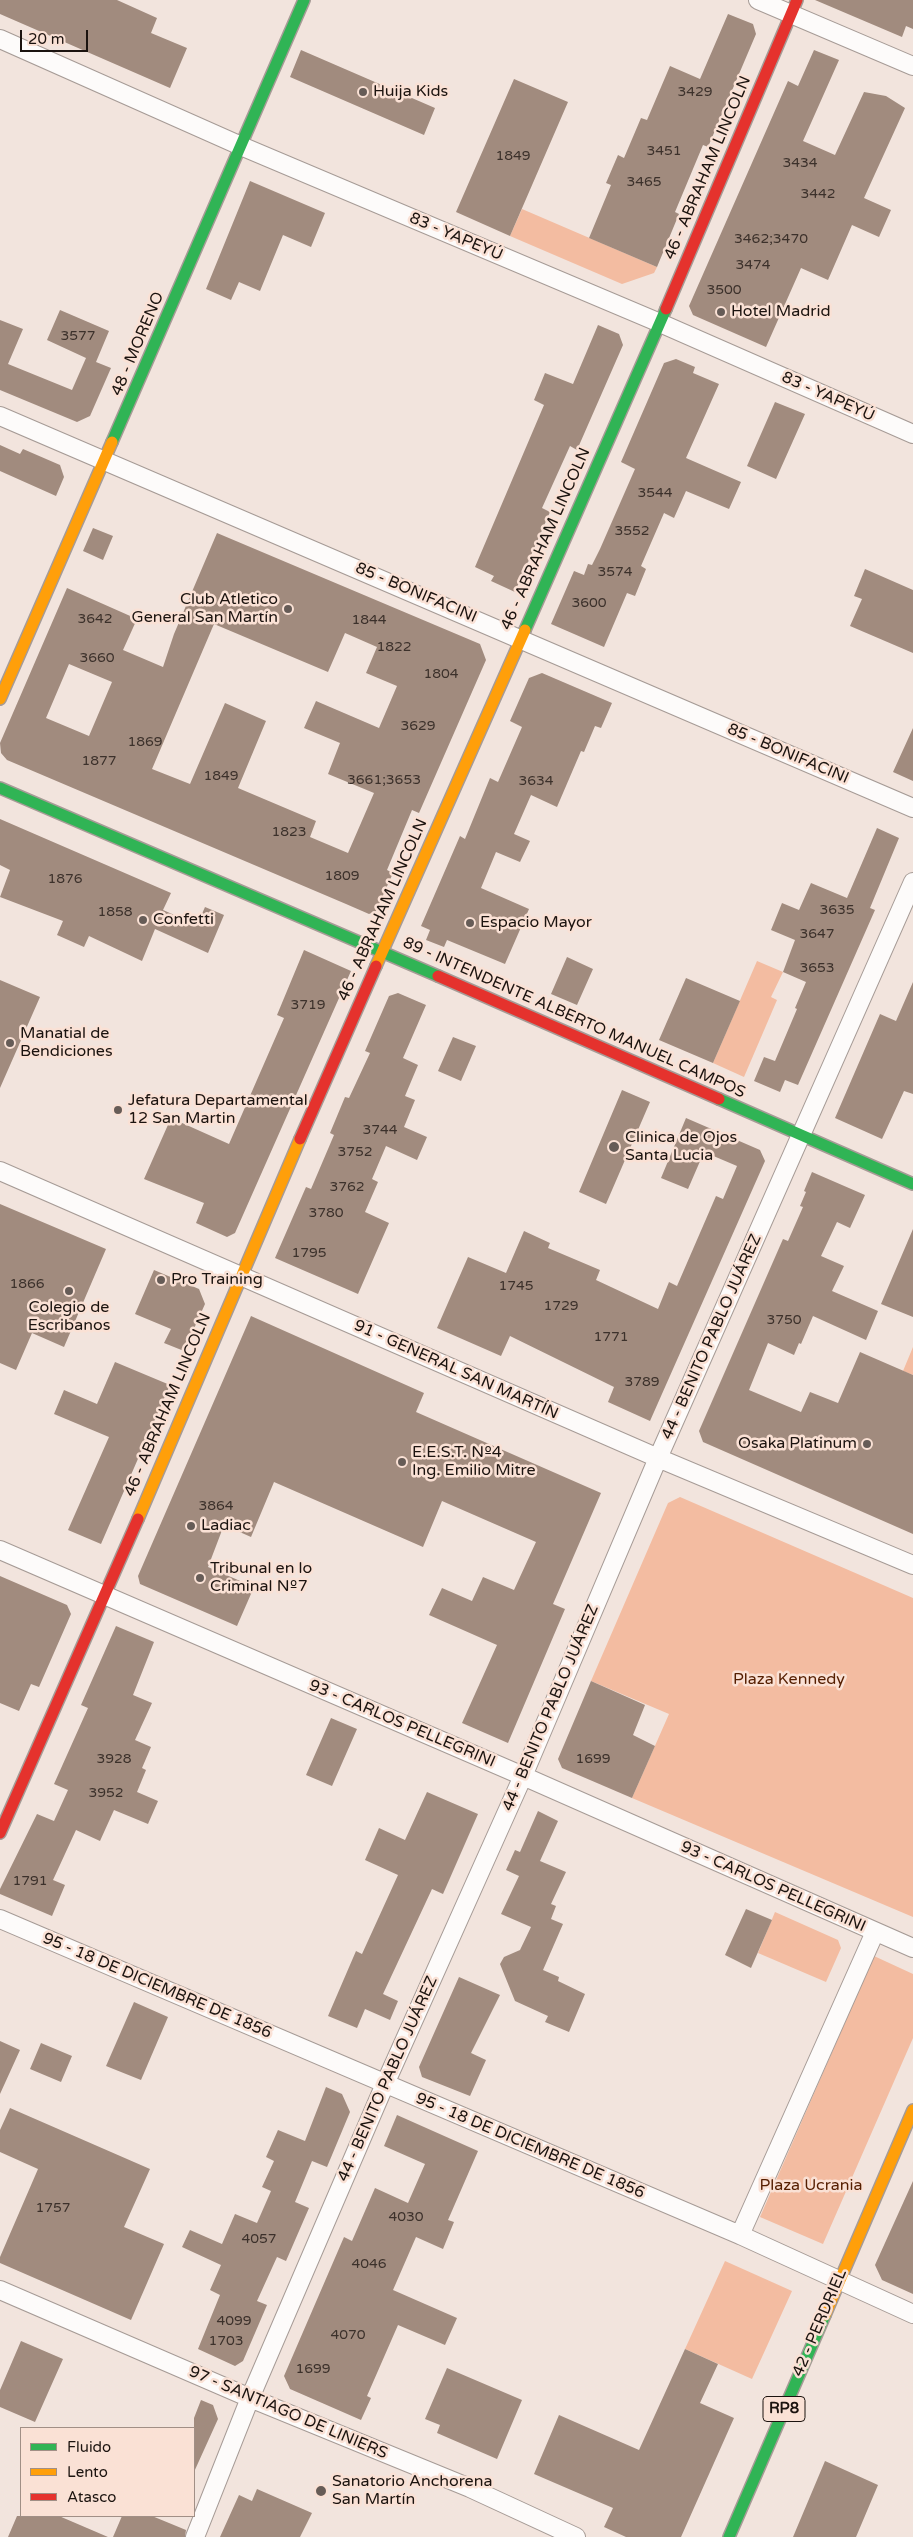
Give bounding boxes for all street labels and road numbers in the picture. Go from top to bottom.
street label: 46 - ABRAHAM LINCOLN [661,73,755,263]
street label: 83 - YAPEYÚ [406,209,506,265]
street label: 48 - MORENO [108,289,168,399]
street label: 83 - YAPEYÚ [779,368,877,426]
street label: 46 - ABRAHAM LINCOLN [497,445,595,633]
street label: 85 - BONIFACINI [352,559,480,627]
street label: 85 - BONIFACINI [724,720,852,788]
street label: 46 - ABRAHAM LINCOLN [334,816,432,1004]
street label: 89 - INTENDENTE ALBERTO MANUEL CAMPOS [400,933,748,1103]
street label: 44 - BENITO PABLO JUÁREZ [658,1231,766,1443]
street label: 46 - ABRAHAM LINCOLN [121,1310,215,1500]
street label: 91 - GENERAL SAN MARTÍN [351,1316,561,1424]
street label: 44 - BENITO PABLO JUÁREZ [499,1602,603,1814]
street label: 93 - CARLOS PELLEGRINI [306,1676,498,1772]
street label: 93 - CARLOS PELLEGRINI [677,1837,869,1937]
street label: 95 - 18 DE DICIEMBRE DE 1856 [40,1929,274,2043]
street label: 44 - BENITO PABLO JUÁREZ [334,1973,442,2185]
street label: 95 - 18 DE DICIEMBRE DE 1856 [413,2089,647,2203]
street label: 42 - PERDRIEL [789,2266,851,2380]
street label: 97 - SANTIAGO DE LINIERS [186,2362,390,2464]
road number: RP8 [763,2396,805,2422]

